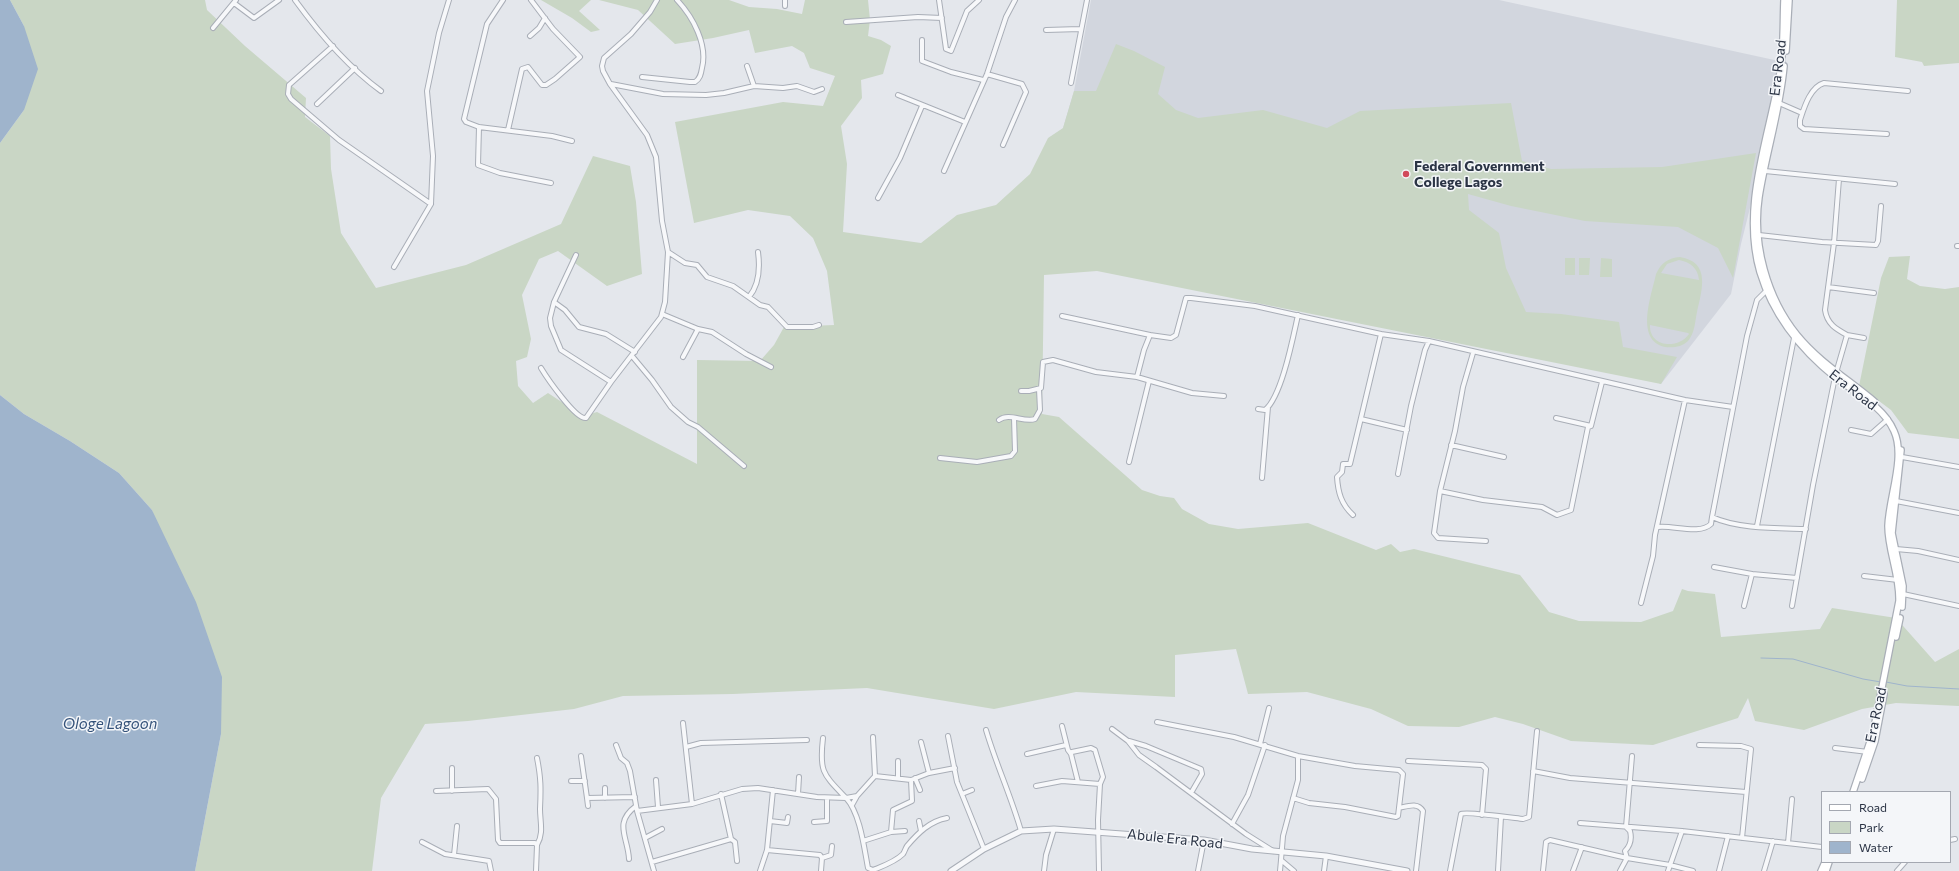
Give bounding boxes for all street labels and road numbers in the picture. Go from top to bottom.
street label: Era Road [1766,39,1790,97]
street label: Era Road [1826,366,1880,414]
street label: Era Road [1862,686,1890,744]
street label: Abule Era Road [1126,826,1224,852]

